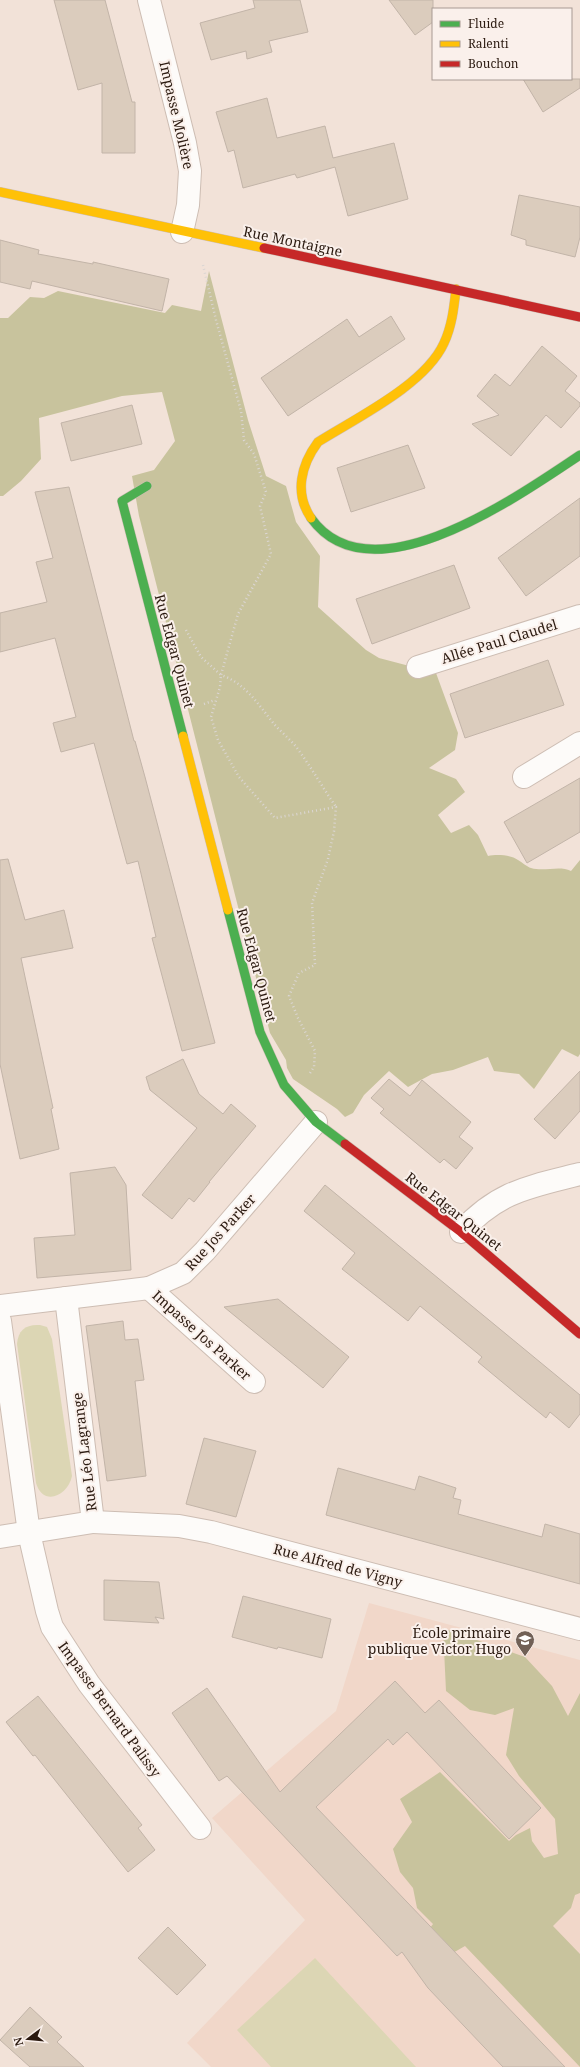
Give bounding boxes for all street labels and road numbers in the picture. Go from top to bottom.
street label: Impasse Molière [155,59,199,171]
street label: Rue Montaigne [242,221,344,261]
street label: Rue Edgar Quinet [151,592,199,710]
street label: Allée Paul Claudel [439,614,560,668]
street label: Rue Edgar Quinet [233,906,281,1024]
street label: Rue Edgar Quinet [402,1167,506,1255]
street label: Rue Jos Parker [180,1189,260,1274]
street label: Impasse Jos Parker [149,1286,256,1385]
street label: Rue Léo Lagrange [67,1392,101,1512]
street label: Rue Alfred de Vigny [271,1539,405,1591]
street label: Impasse Bernard Palissy [54,1637,166,1781]

